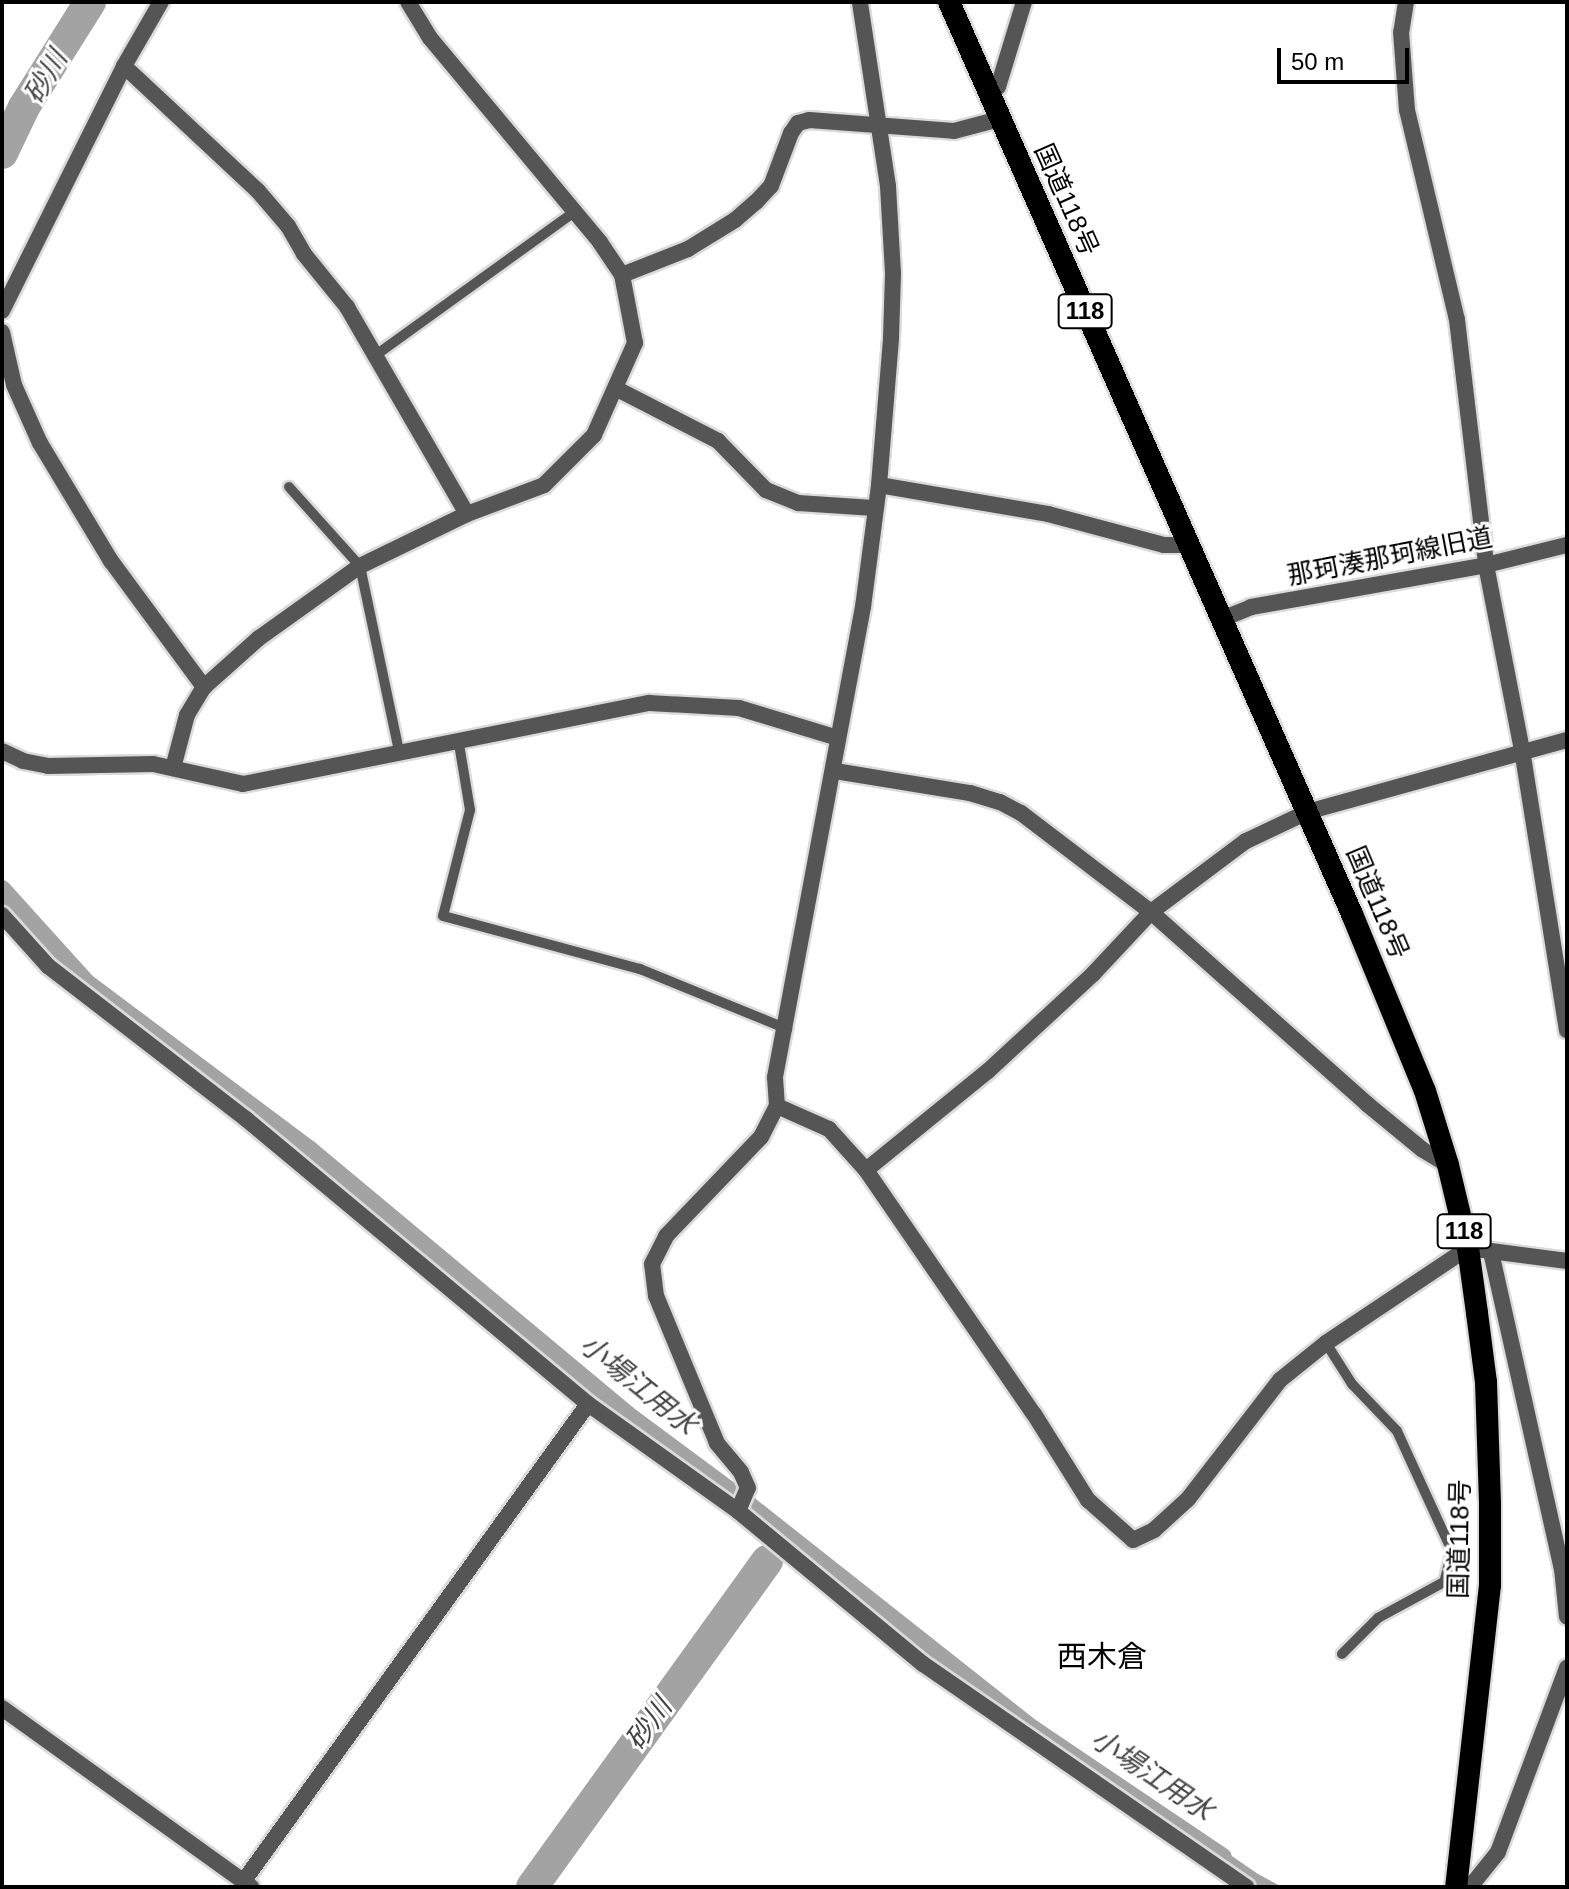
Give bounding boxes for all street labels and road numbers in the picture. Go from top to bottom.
street label: 国道118号 [1027,139,1105,261]
road number: 118 [1057,291,1113,331]
street label: 那珂湊那珂線旧道 [1285,522,1495,592]
street label: 国道118号 [1339,842,1415,964]
road number: 118 [1436,1211,1492,1251]
street label: 国道118号 [1443,1479,1477,1599]

